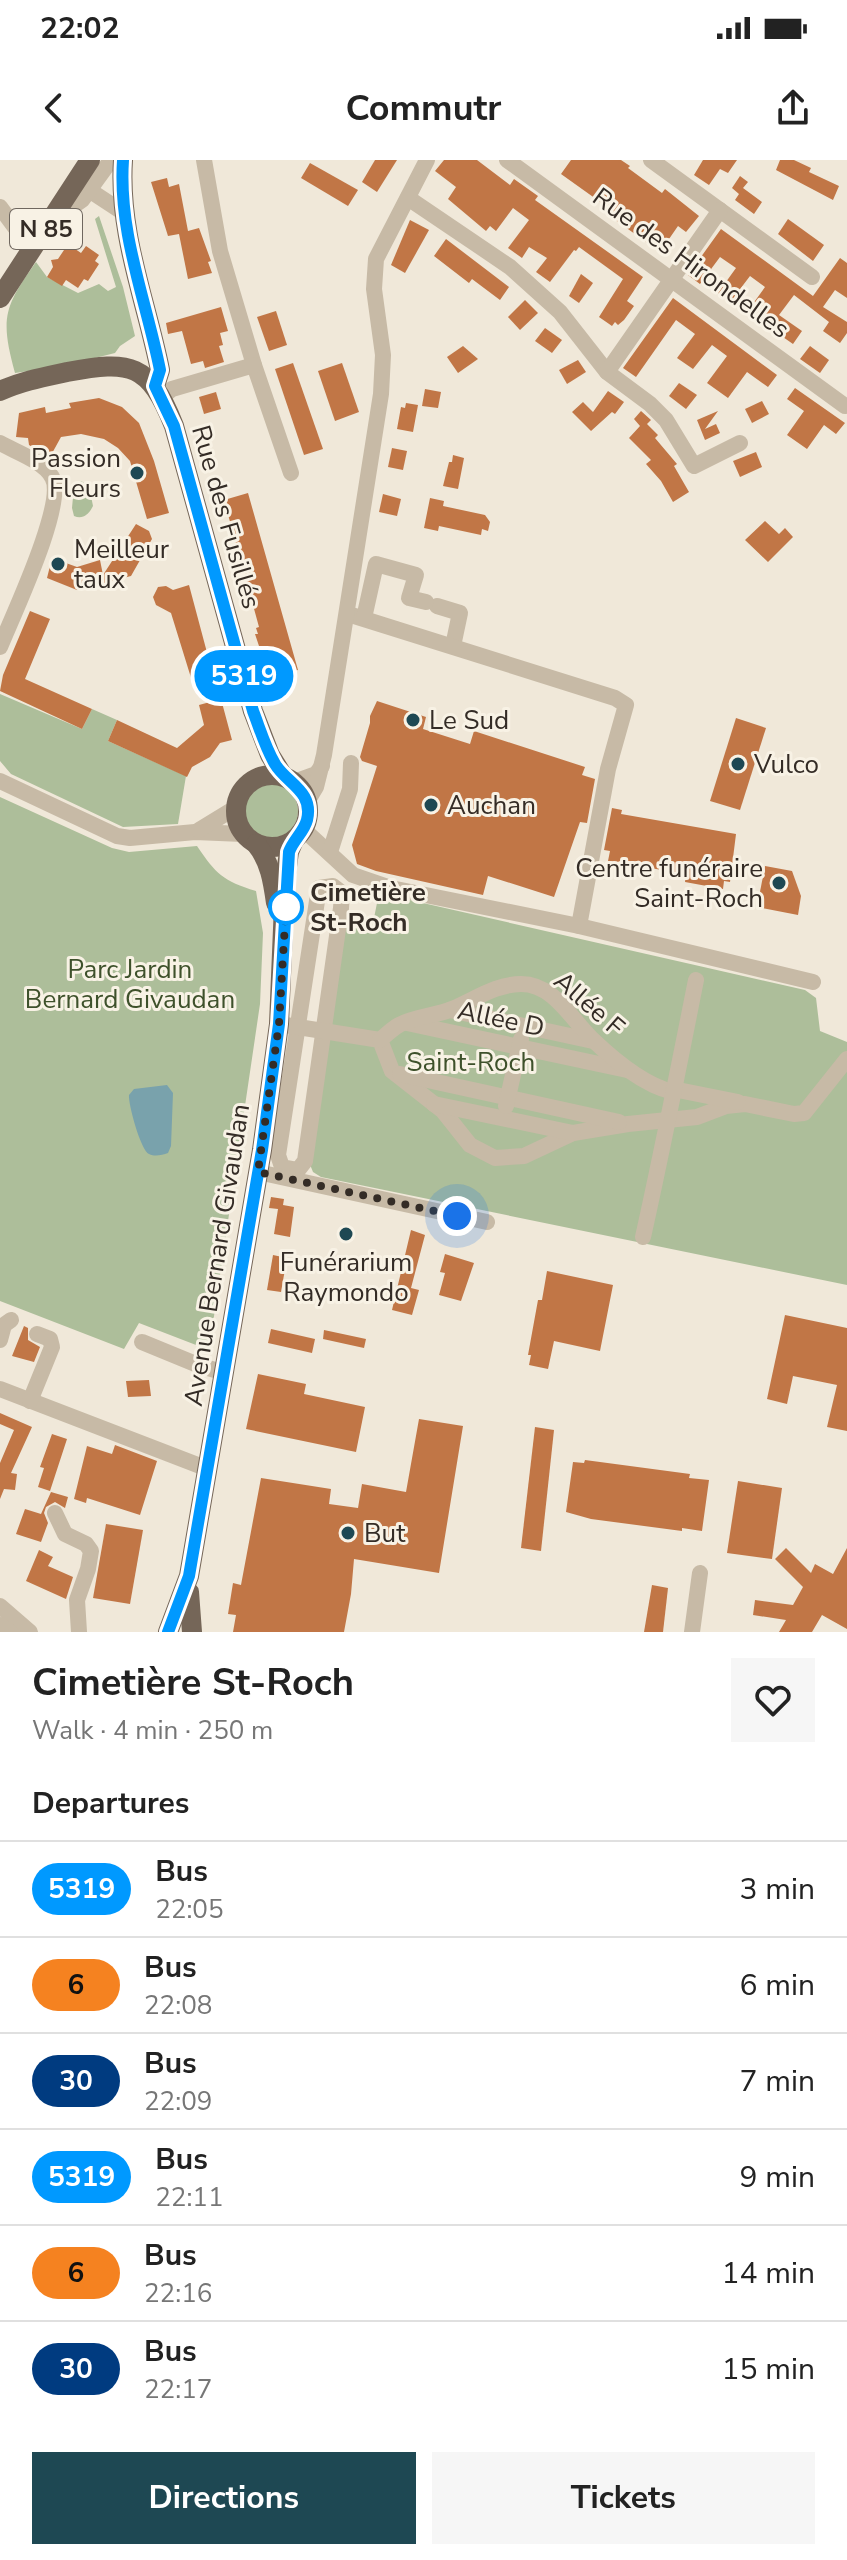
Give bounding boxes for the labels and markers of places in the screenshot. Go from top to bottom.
place label: Passion Fleurs [31,441,121,506]
marker: Passion Fleurs [128,464,146,482]
place label: Meilleur taux [74,532,170,597]
marker: Meilleur taux [49,555,67,573]
place label: Le Sud [429,703,509,738]
marker: Le Sud [404,711,422,729]
place label: Vulco [753,747,819,782]
marker: Vulco [729,755,747,773]
place label: Auchan [447,788,536,823]
marker: Auchan [422,796,440,814]
place label: Centre funéraire Saint-Roch [575,851,763,916]
marker: Centre funéraire Saint-Roch [770,874,788,892]
place label: Cimetière St-Roch [310,875,426,940]
marker: Cimetière St-Roch [269,890,303,924]
marker: Funérarium Raymondo [337,1225,355,1243]
place label: Funérarium Raymondo [280,1245,412,1310]
place label: But [364,1516,406,1551]
marker: But [339,1524,357,1542]

